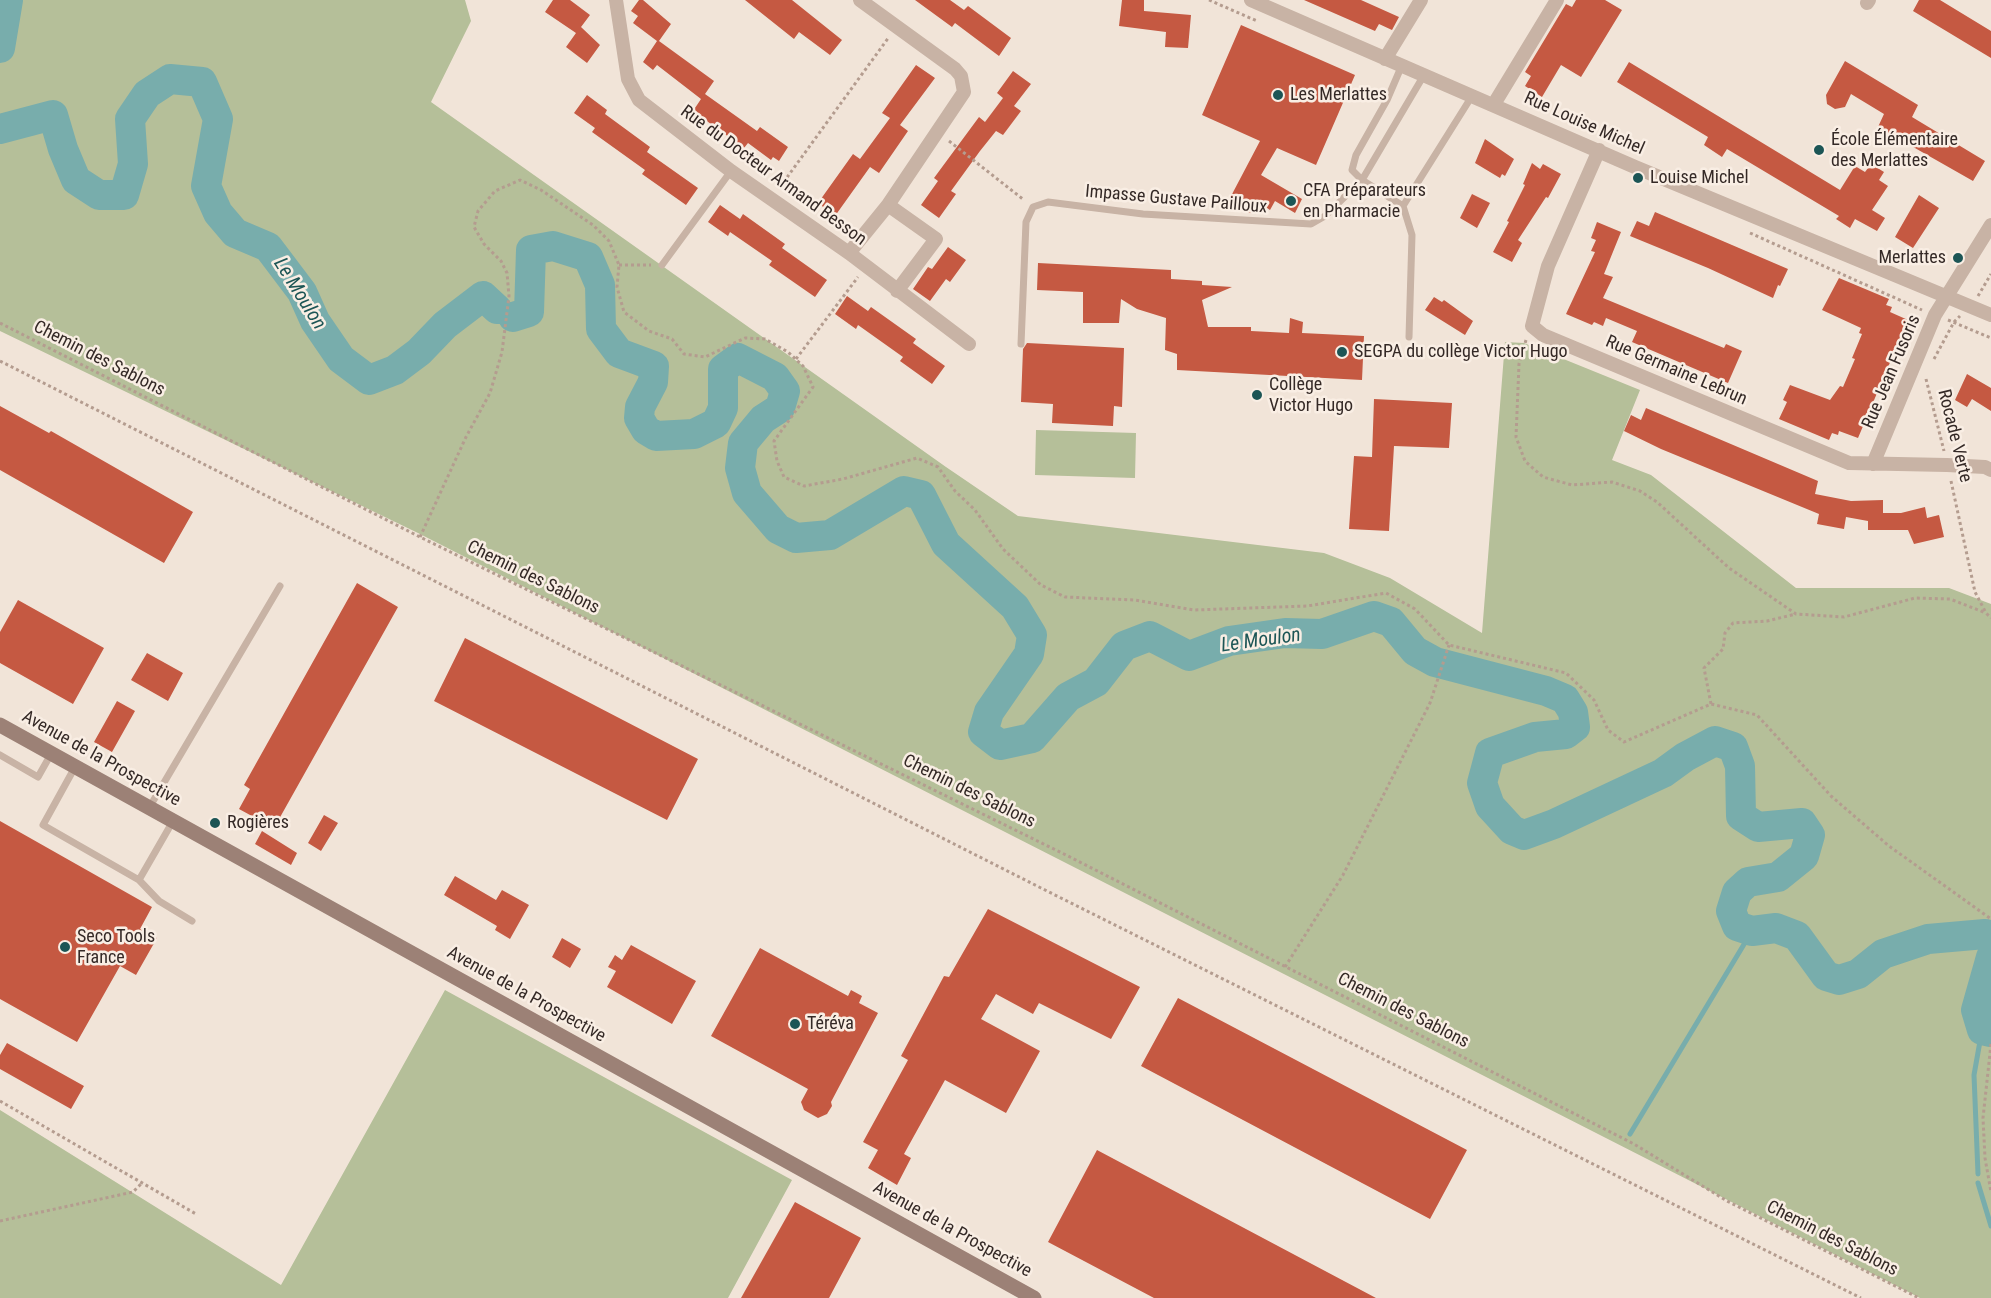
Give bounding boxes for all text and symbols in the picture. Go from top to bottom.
place label: Les Merlattes [1290,84,1387,106]
marker: Les Merlattes [1271,88,1285,102]
street label: Rue Louise Michel [1521,88,1647,160]
street label: Rue du Docteur Armand Besson [676,101,870,251]
place label: École Élémentaire des Merlattes [1831,129,1958,172]
marker: École Élémentaire des Merlattes [1812,143,1826,157]
place label: Louise Michel [1650,167,1749,189]
marker: Louise Michel [1631,171,1645,185]
place label: CFA Préparateurs en Pharmacie [1303,180,1426,222]
street label: Impasse Gustave Pailloux [1084,181,1268,219]
marker: CFA Préparateurs en Pharmacie [1284,194,1298,208]
place label: Merlattes [1878,247,1946,269]
marker: Merlattes [1951,251,1965,265]
water label: Le Moulon [268,254,330,334]
street label: Rue Jean Fusoris [1858,312,1926,432]
street label: Chemin des Sablons [30,317,168,401]
street label: Rue Germaine Lebrun [1602,331,1750,411]
place label: SEGPA du collège Victor Hugo [1354,341,1568,363]
marker: SEGPA du collège Victor Hugo [1335,345,1349,359]
place label: Collège Victor Hugo [1269,374,1353,416]
street label: Rocade Verte [1932,387,1976,485]
marker: Collège Victor Hugo [1250,388,1264,402]
street label: Chemin des Sablons [463,537,603,619]
water label: Le Moulon [1220,624,1302,658]
street label: Avenue de la Prospective [18,706,184,812]
street label: Chemin des Sablons [899,751,1039,833]
place label: Rogières [227,812,289,834]
marker: Rogières [208,816,222,830]
place label: Seco Tools France [77,926,155,968]
marker: Seco Tools France [58,940,72,954]
street label: Avenue de la Prospective [443,942,609,1048]
street label: Chemin des Sablons [1334,969,1472,1053]
place label: Téréva [807,1013,854,1035]
marker: Téréva [788,1017,802,1031]
street label: Avenue de la Prospective [869,1177,1035,1283]
street label: Chemin des Sablons [1763,1197,1901,1281]

